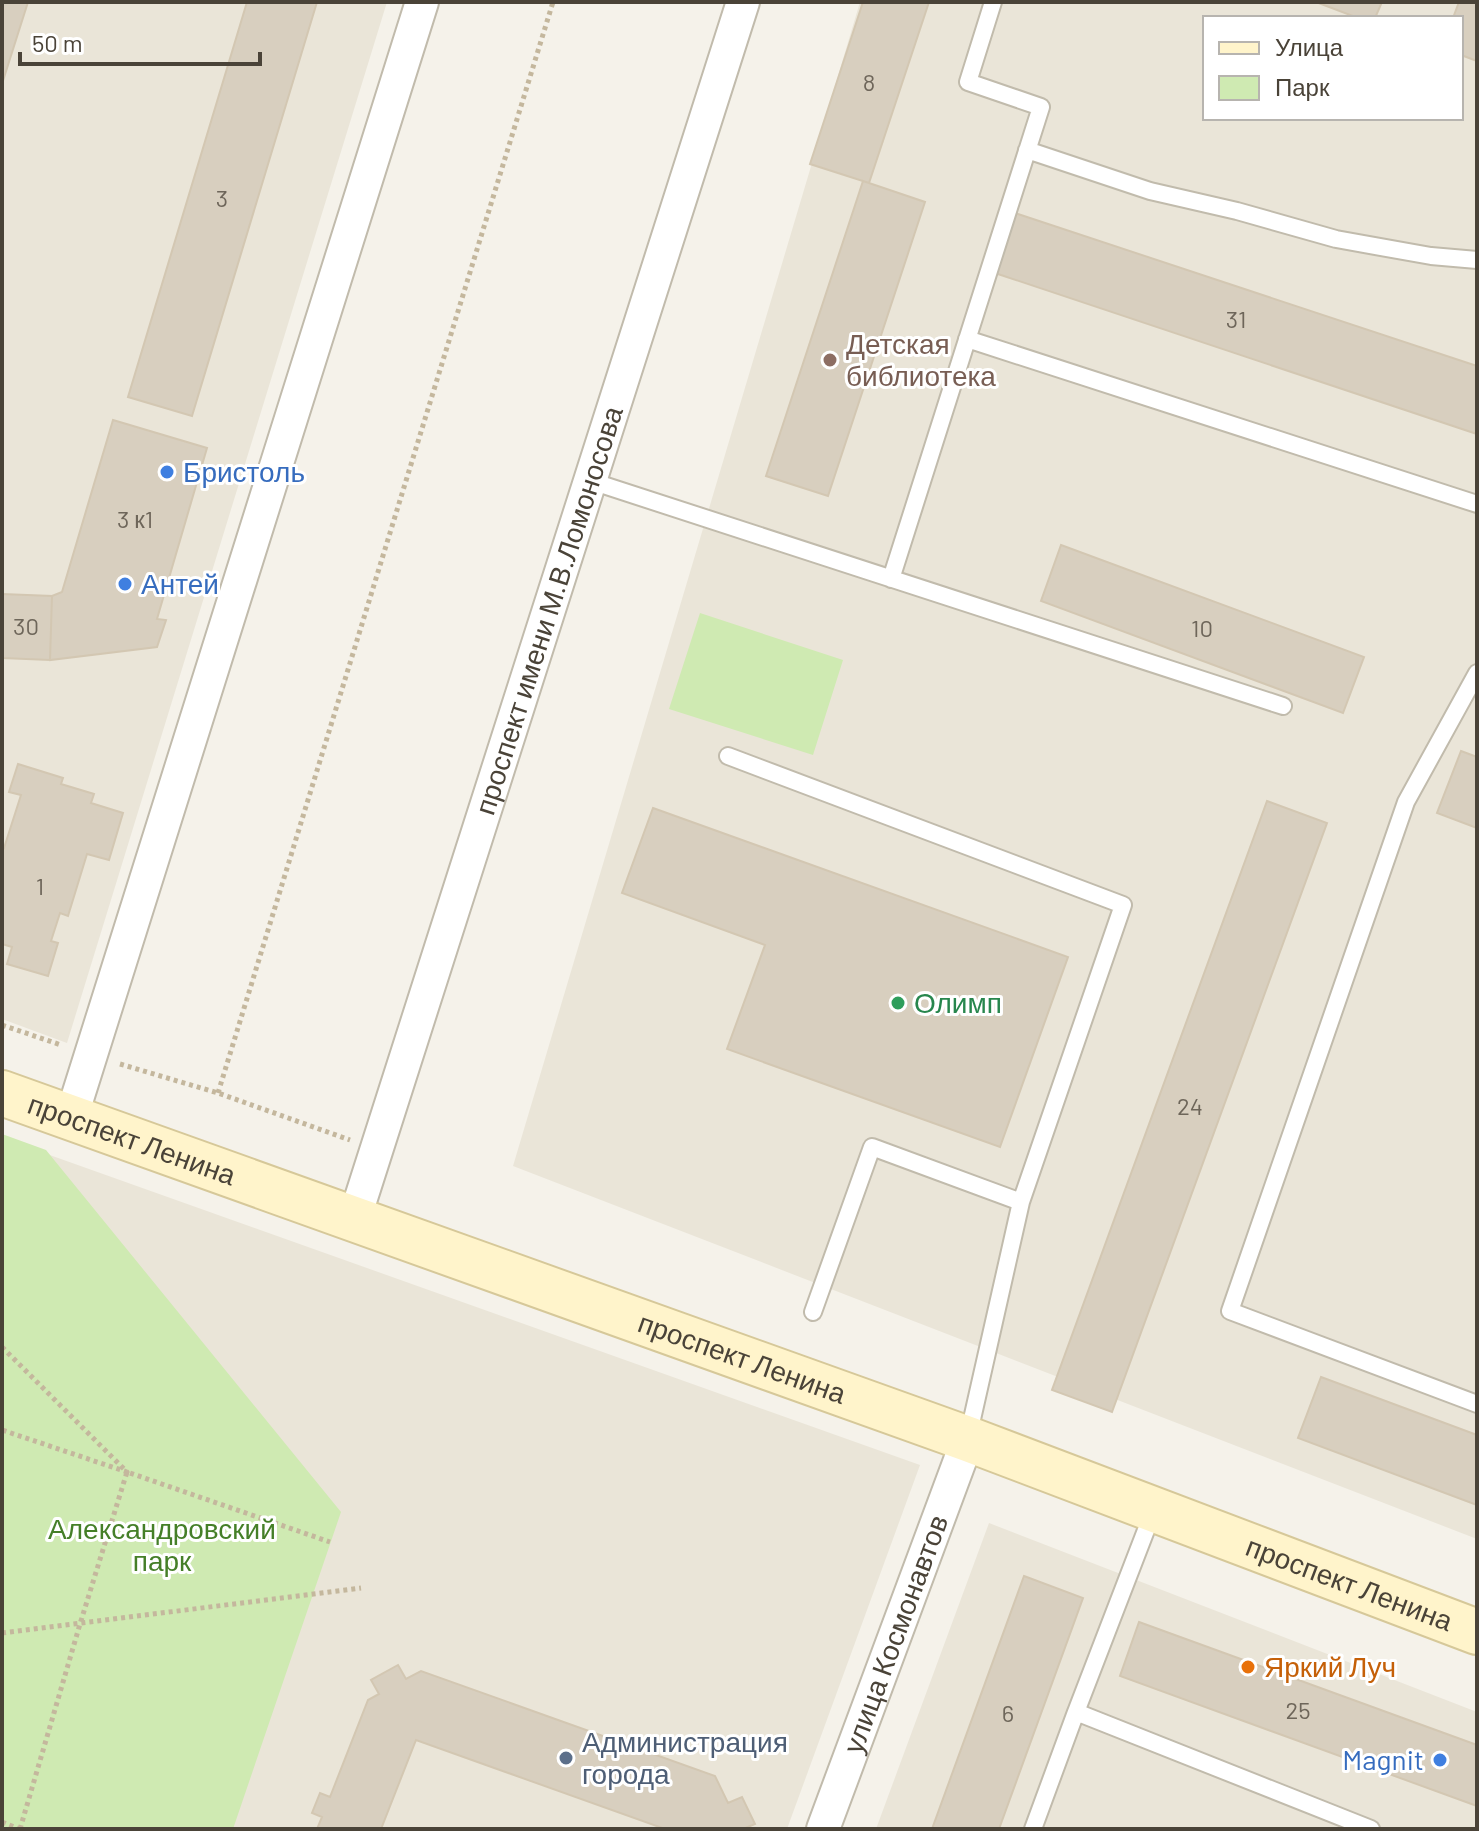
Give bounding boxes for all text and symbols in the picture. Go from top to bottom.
scale bar [20,16,260,66]
legend [1203,16,1463,120]
text: 50 m [32,28,83,57]
text: Улица [1275,32,1344,61]
house number: 8 [863,67,875,96]
text: Парк [1275,72,1330,101]
house number: 3 [216,183,228,212]
house number: 31 [1226,304,1246,333]
place label: Детская библиотека [846,326,996,392]
marker: Детская библиотека [821,351,839,369]
street label: проспект имени М.В.Ломоносова [467,401,629,818]
place label: Бристоль [183,454,305,488]
marker: Бристоль [158,463,176,481]
house number: 3 к1 [117,504,153,533]
place label: Антей [141,566,219,600]
marker: Антей [116,575,134,593]
house number: 30 [13,611,39,640]
house number: 10 [1191,613,1213,642]
house number: 1 [36,871,44,900]
place label: Олимп [914,985,1002,1019]
marker: Олимп [889,994,907,1012]
street label: проспект Ленина [24,1086,241,1192]
house number: 24 [1177,1091,1203,1120]
street label: проспект Ленина [634,1304,851,1410]
street label: улица Космонавтов [835,1510,954,1758]
park label: Александровский парк [48,1511,276,1577]
street label: проспект Ленина [1242,1528,1458,1637]
place label: Яркий Луч [1264,1649,1396,1683]
marker: Яркий Луч [1239,1658,1257,1676]
house number: 25 [1285,1695,1311,1724]
house number: 6 [1002,1698,1014,1727]
place label: Администрация города [582,1724,788,1790]
place label: Magnit [1342,1742,1424,1776]
marker: Администрация города [557,1749,575,1767]
marker: Magnit [1431,1751,1449,1769]

